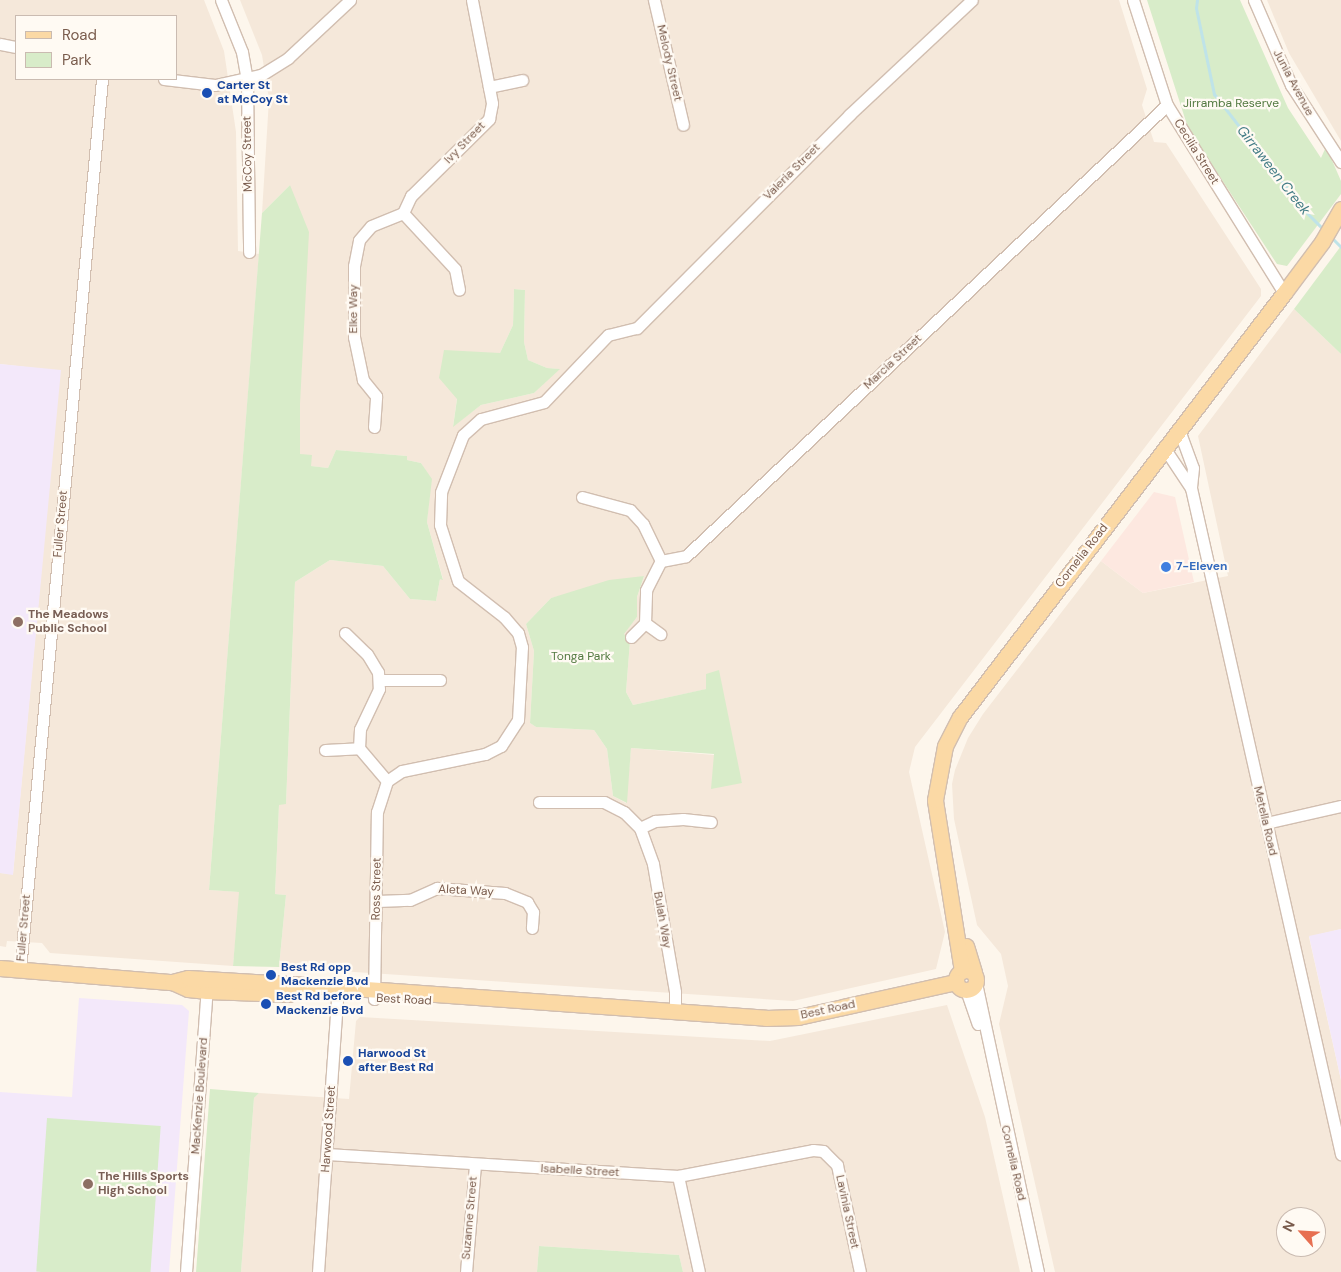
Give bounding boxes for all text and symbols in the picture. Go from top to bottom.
legend [15,15,178,80]
street label: Melody Street [653,23,685,103]
text: Road [62,25,97,45]
street label: Junia Avenue [1269,47,1317,119]
text: Park [62,50,92,70]
place label: Carter St at McCoy St [217,79,288,107]
marker: Carter St at McCoy St [201,87,213,99]
park label: Jirramba Reserve [1183,97,1279,111]
street label: McCoy Street [240,116,256,192]
street label: Cecilia Street [1170,117,1222,187]
street label: Ivy Street [441,119,489,167]
water label: Girraween Creek [1234,122,1314,218]
street label: Valeria Street [761,141,823,203]
street label: Elke Way [347,284,361,334]
street label: Marcia Street [861,331,925,393]
street label: Fuller Street [51,490,71,558]
street label: Cornelia Road [1053,521,1111,591]
place label: 7-Eleven [1176,560,1228,574]
marker: 7-Eleven [1160,561,1172,573]
place label: The Meadows Public School [28,608,109,636]
marker: The Meadows Public School [12,616,24,628]
park label: Tonga Park [551,650,611,664]
street label: Metella Road [1250,785,1280,857]
street label: Ross Street [369,857,385,921]
street label: Aleta Way [438,882,494,900]
street label: Bulah Way [650,890,674,950]
street label: Fuller Street [14,894,34,962]
place label: Best Rd opp Mackenzie Bvd [281,961,368,989]
marker: Best Rd opp Mackenzie Bvd [265,969,277,981]
place label: Best Rd before Mackenzie Bvd [276,990,363,1018]
street label: Best Road [376,991,432,1009]
street label: Best Road [799,997,857,1023]
marker: Best Rd before Mackenzie Bvd [260,998,272,1010]
street label: MacKenzie Boulevard [189,1037,211,1155]
place label: Harwood St after Best Rd [358,1047,434,1075]
marker: Harwood St after Best Rd [342,1055,354,1067]
street label: Harwood Street [319,1085,339,1173]
street label: Cornelia Road [997,1124,1029,1202]
street label: Isabelle Street [540,1162,620,1180]
place label: The Hills Sports High School [98,1170,189,1198]
street label: Lavinia Street [832,1174,862,1250]
street label: Suzanne Street [459,1176,481,1260]
marker: The Hills Sports High School [82,1178,94,1190]
north arrow [1276,1207,1326,1257]
text: N [1278,1217,1299,1234]

